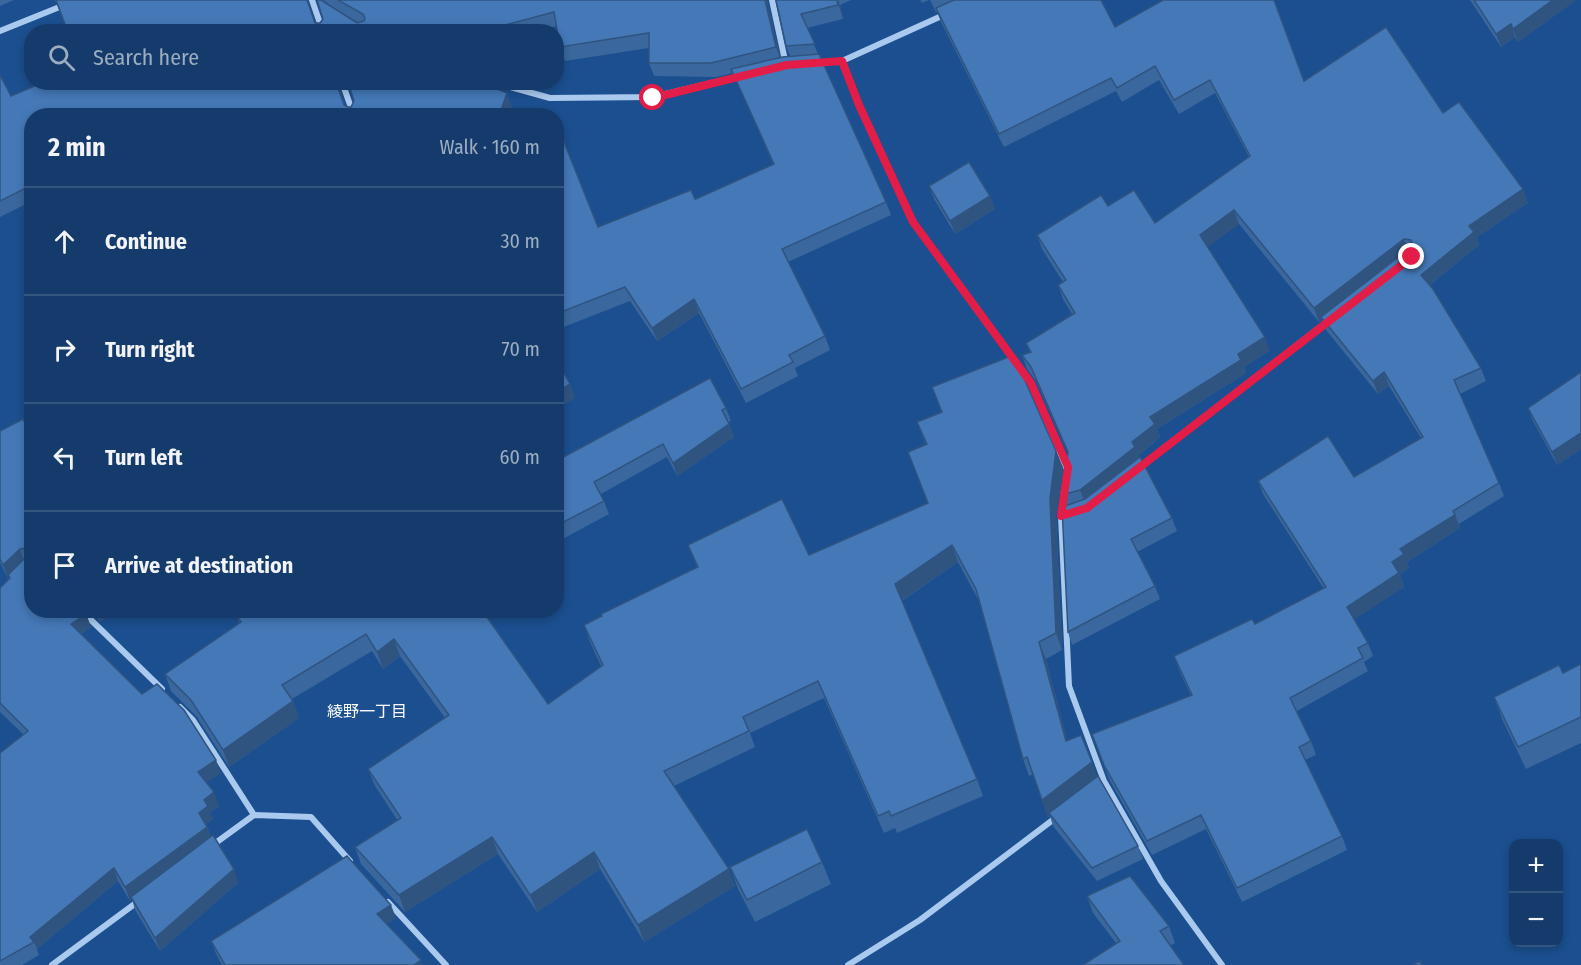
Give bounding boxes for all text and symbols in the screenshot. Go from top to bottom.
search box [24,24,564,90]
icon: search [45,41,78,74]
text: Search here [93,44,199,71]
route start [639,84,665,110]
text: 2 min [48,132,106,163]
text: Walk · 160 m [440,135,540,159]
icon: ahead [48,225,81,258]
text: Continue [105,228,187,255]
text: 30 m [500,229,540,253]
route end [1398,243,1424,269]
icon: right [48,333,81,366]
text: Turn right [105,336,194,363]
text: 70 m [502,337,540,361]
icon: left [48,441,81,474]
text: Turn left [105,444,183,471]
text: 60 m [500,445,540,469]
icon: arrive [48,549,81,582]
text: Arrive at destination [105,552,293,579]
district label: 綾野一丁目 [327,702,407,721]
map controls [1509,839,1563,947]
button: + [1509,839,1563,893]
button: − [1509,893,1563,947]

